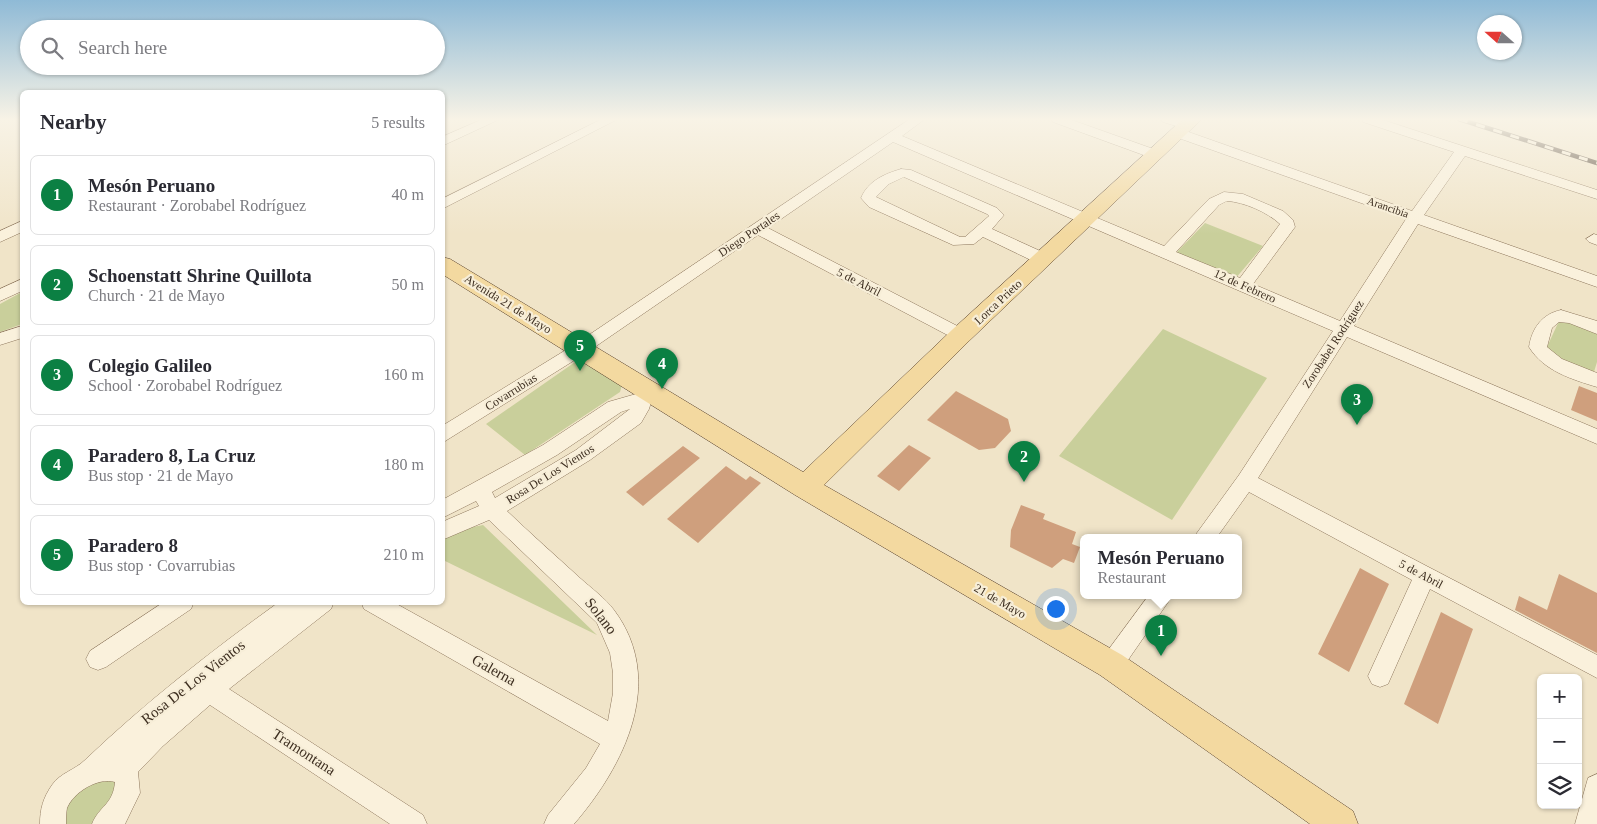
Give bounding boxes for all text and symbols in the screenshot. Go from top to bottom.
north arrow [1477,15,1522,60]
search box [20,20,445,75]
icon: search [38,34,66,62]
text: Search here [78,37,167,58]
text: Nearby [40,110,107,134]
text: 5 results [371,114,425,131]
text: Mesón Peruano [88,175,215,196]
text: 1 [53,186,61,203]
text: 40 m [392,186,424,203]
street label: Arancibia [1366,194,1411,220]
text: Restaurant · Zorobabel Rodríguez [88,197,306,214]
street label: Diego Portales [716,208,783,260]
text: Schoenstatt Shrine Quillota [88,265,312,286]
street label: 5 de Abril [834,265,884,299]
street label: 12 de Febrero [1212,266,1278,306]
street label: Avenida 21 de Mayo [462,272,554,336]
text: 2 [53,276,61,293]
text: 50 m [392,276,424,293]
street label: Lorca Prieto [971,277,1025,327]
text: Church · 21 de Mayo [88,287,225,304]
street label: Zorobabel Rodríguez [1299,297,1367,391]
pin: 5 [564,330,596,371]
pin: 4 [646,348,678,389]
text: Colegio Galileo [88,355,212,376]
text: 3 [53,366,61,383]
text: 160 m [384,366,424,383]
street label: Covarrubias [482,370,540,413]
text: School · Zorobabel Rodríguez [88,377,282,394]
pin: 3 [1341,384,1373,425]
street label: Rosa De Los Vientos [503,441,597,507]
pin: 2 [1008,441,1040,482]
text: Paradero 8, La Cruz [88,445,255,466]
text: 4 [53,456,61,473]
text: 180 m [384,456,424,473]
text: Bus stop · 21 de Mayo [88,467,233,484]
popup [1080,534,1242,599]
text: Paradero 8 [88,535,178,556]
text: 5 [53,546,61,563]
text: 210 m [384,546,424,563]
text: Mesón Peruano [1097,547,1225,568]
text: Bus stop · Covarrubias [88,557,235,574]
street label: 5 de Abril [1397,557,1446,592]
text: Restaurant [1097,569,1166,586]
street label: 21 de Mayo [972,581,1028,621]
street label: Solano [582,595,620,637]
your location [1043,596,1069,622]
pin: 1 [1145,615,1177,656]
street label: Rosa De Los Vientos [138,637,248,727]
street label: Galerna [469,651,519,689]
map controls [1537,674,1582,809]
button: + [1537,674,1582,719]
button: − [1537,719,1582,764]
street label: Tramontana [269,726,339,778]
button: layers [1537,764,1582,809]

